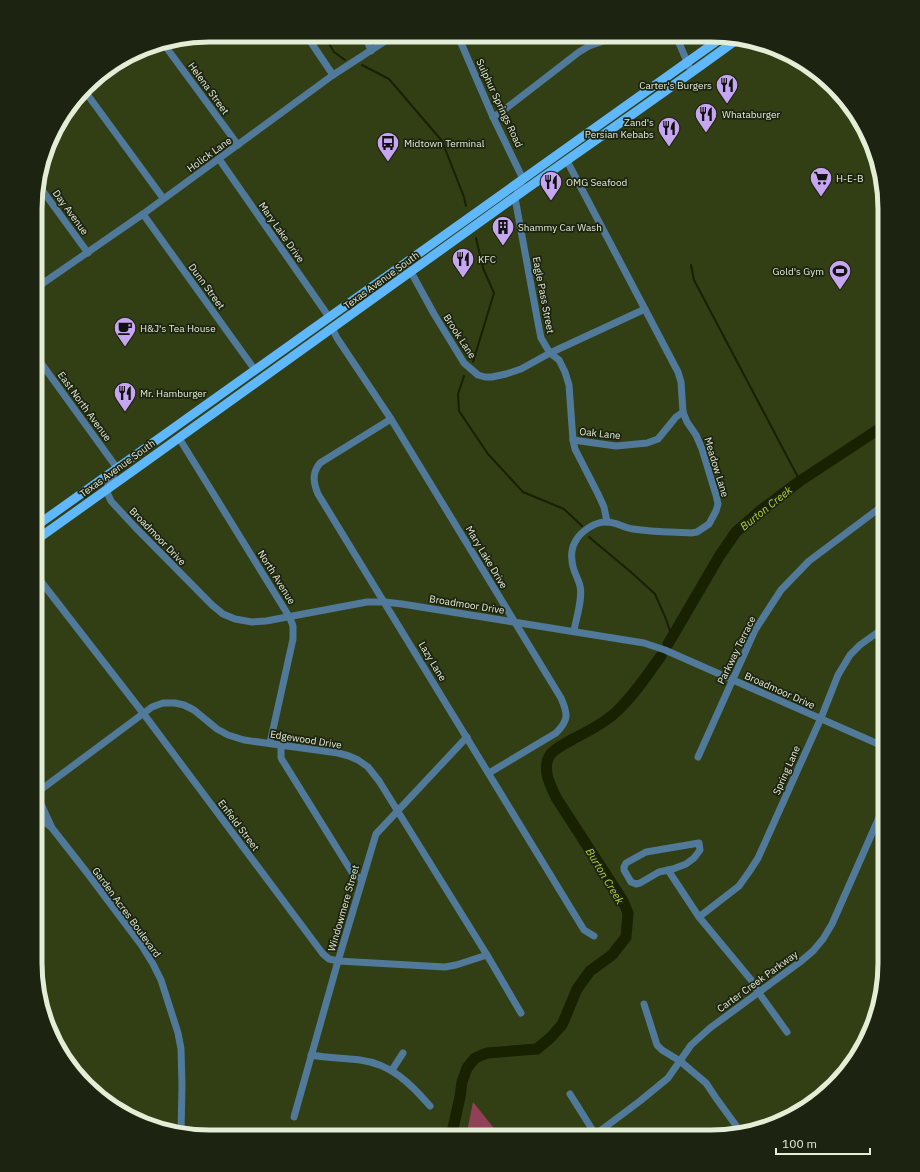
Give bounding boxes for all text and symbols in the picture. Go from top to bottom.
street label: Sulphur Springs Road [473,57,526,150]
street label: Helena Street [185,60,232,117]
restaurant icon: Carter's Burgers [714,72,740,105]
place label: Carter's Burgers [639,79,712,92]
restaurant icon: Whataburger [693,101,719,134]
place label: Whataburger [722,108,780,121]
restaurant icon: Zand's Persian Kebabs [656,115,682,148]
place label: Zand's Persian Kebabs [585,116,654,141]
bus stop icon: Midtown Terminal [375,130,401,163]
street label: Holick Lane [184,134,235,175]
place label: Midtown Terminal [404,137,485,150]
supermarket icon: H-E-B [808,165,834,198]
restaurant icon: OMG Seafood [538,169,564,202]
place label: H-E-B [836,172,863,185]
place label: OMG Seafood [566,176,627,189]
street label: Day Avenue [50,187,92,238]
street label: Mary Lake Drive [256,199,308,266]
building icon: Shammy Car Wash [490,214,516,247]
place label: Shammy Car Wash [518,221,602,234]
restaurant icon: KFC [450,246,476,279]
street label: Texas Avenue South [341,249,422,312]
place label: KFC [478,253,496,266]
street label: Eagle Pass Street [530,256,557,335]
sports icon: Gold's Gym [827,258,853,291]
street label: Dunn Street [186,261,228,312]
place label: Gold's Gym [773,265,824,278]
street label: Brook Lane [440,312,479,361]
cafe icon: H&J's Tea House [112,315,138,348]
place label: H&J's Tea House [140,322,216,335]
street label: East North Avenue [55,369,115,444]
restaurant icon: Mr. Hamburger [112,380,138,413]
place label: Mr. Hamburger [140,387,207,400]
street label: Oak Lane [579,425,622,442]
street label: Meadow Lane [701,436,732,499]
street label: Texas Avenue South [77,437,158,500]
water label: Burton Creek [737,483,795,533]
street label: Broadmoor Drive [127,504,189,569]
street label: Mary Lake Drive [463,523,511,592]
street label: North Avenue [255,548,299,607]
street label: Broadmoor Drive [428,592,506,617]
street label: Parkway Terrace [714,614,759,686]
street label: Lazy Lane [416,639,450,684]
street label: Broadmoor Drive [742,669,818,712]
street label: Edgewood Drive [269,727,343,752]
street label: Spring Lane [770,743,803,797]
street label: Enfield Street [215,797,262,854]
water label: Burton Creek [583,845,627,907]
street label: Windowmere Street [325,863,362,953]
street label: Garden Acres Boulevard [89,865,164,960]
street label: Carter Creek Parkway [714,948,800,1015]
scale bar [776,1130,870,1156]
text: 100 m [782,1136,817,1151]

